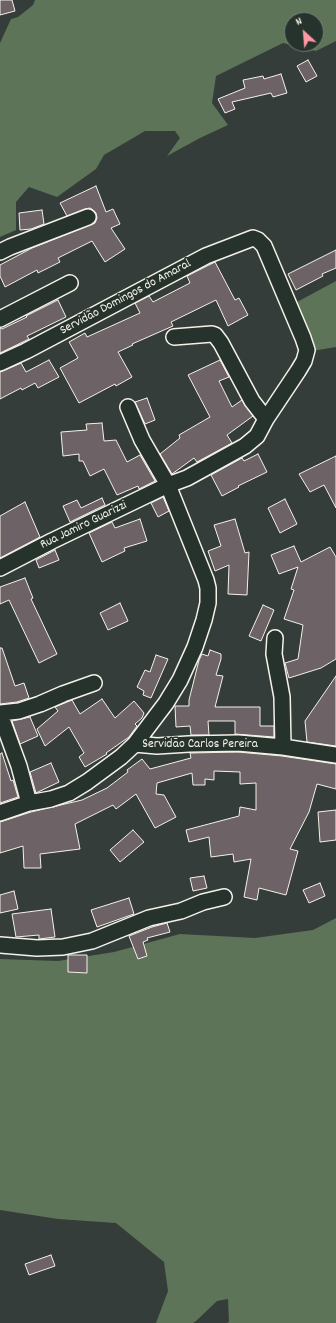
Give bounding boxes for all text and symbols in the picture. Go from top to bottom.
north arrow [284,12,324,52]
text: N [293,14,305,30]
street label: Servidão Domingos do Amaral [58,257,194,339]
street label: Rua Jamiro Guarizzi [38,498,130,554]
street label: Servidão Carlos Pereira [142,737,258,753]

